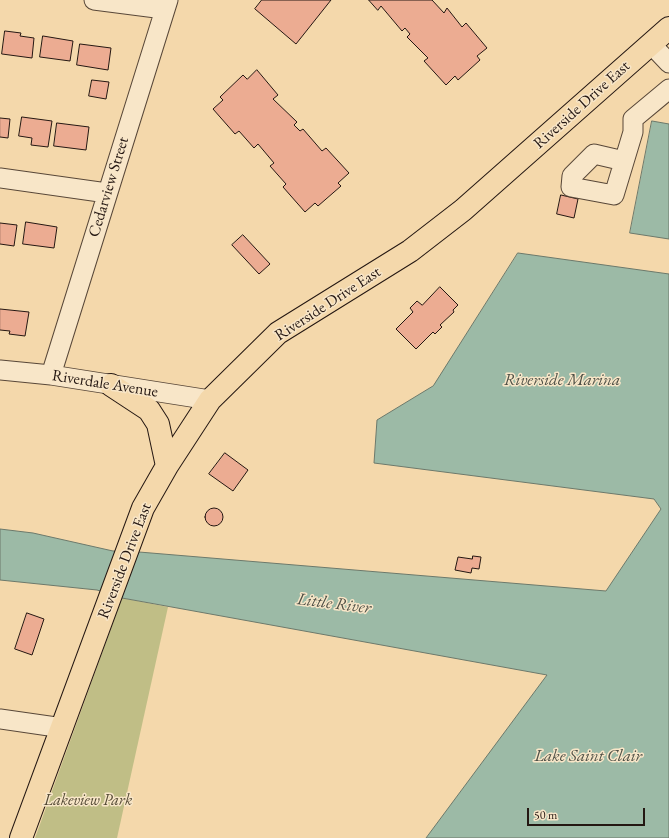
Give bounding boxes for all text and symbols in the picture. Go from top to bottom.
street label: Riverside Drive East [530,57,634,153]
street label: Cedarview Street [85,135,133,239]
street label: Riverside Drive East [271,263,385,345]
street label: Riverdale Avenue [51,366,159,402]
water label: Riverside Marina [504,370,620,390]
street label: Riverside Drive East [94,500,156,622]
water label: Little River [296,589,372,619]
water label: Lake Saint Clair [534,746,642,766]
park label: Lakeview Park [44,791,132,811]
scale bar [529,800,647,826]
text: 50 m [534,807,557,823]

